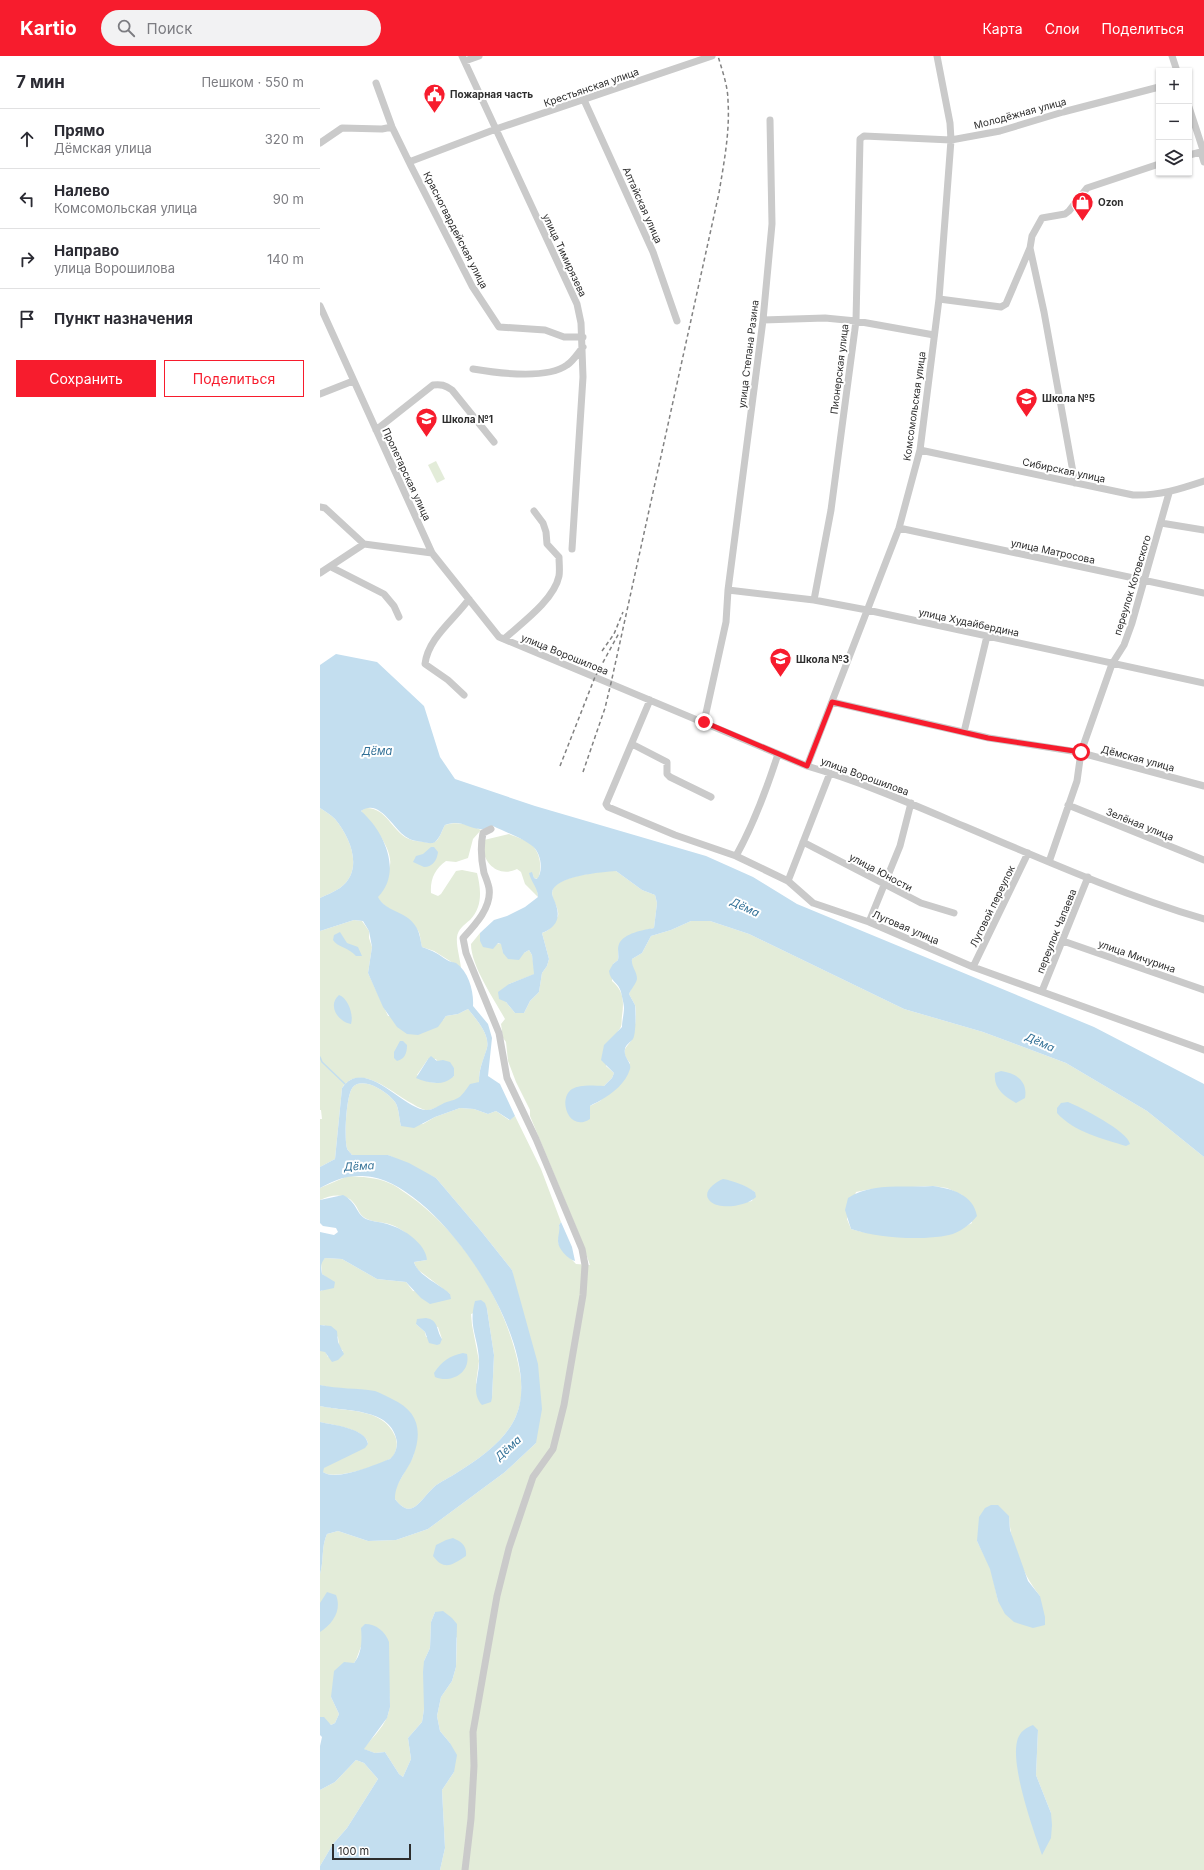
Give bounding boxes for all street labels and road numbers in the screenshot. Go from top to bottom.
street label: Крестьянская улица [542,65,640,109]
street label: Молодёжная улица [973,95,1067,131]
street label: Алтайская улица [621,165,665,245]
street label: Красногвардейская улица [421,170,491,290]
street label: улица Тимирязева [540,212,590,298]
street label: улица Степана Разина [735,299,761,409]
street label: Пионерская улица [828,323,850,415]
street label: Комсомольская улица [900,351,928,461]
street label: Пролетарская улица [380,426,434,522]
street label: Сибирская улица [1021,455,1107,485]
street label: переулок Котовского [1111,533,1153,637]
street label: улица Матросова [1010,536,1096,566]
street label: улица Худайбердина [918,605,1020,639]
street label: улица Ворошилова [520,631,610,677]
street label: Дёмская улица [1100,742,1176,774]
street label: улица Ворошилова [819,754,911,798]
street label: Зелёная улица [1104,805,1176,843]
street label: улица Юности [847,850,915,894]
street label: Луговой переулок [967,863,1017,949]
street label: переулок Чапаева [1034,887,1078,975]
street label: Луговая улица [871,908,941,946]
street label: улица Мичурина [1097,937,1177,975]

